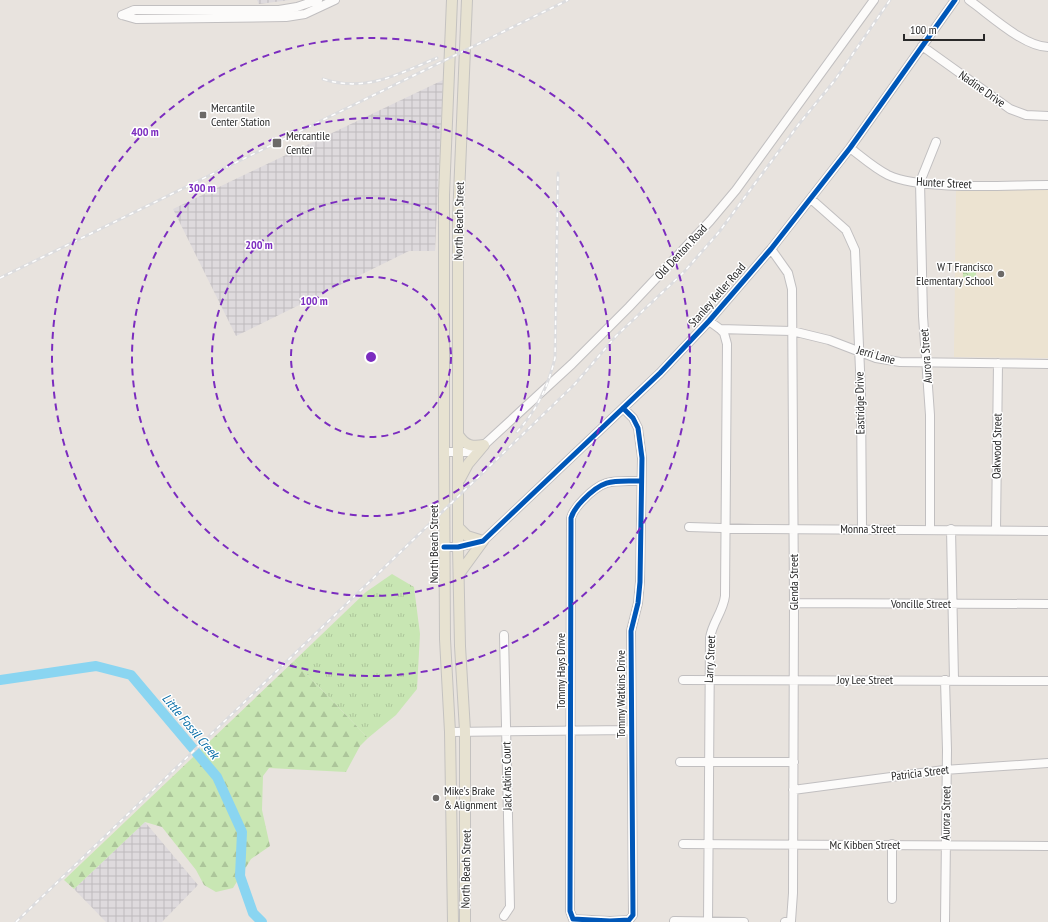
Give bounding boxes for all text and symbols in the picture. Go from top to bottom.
scale bar [904,16,984,42]
text: 100 m [910,22,937,37]
street label: Nadine Drive [956,67,1009,110]
place label: Mercantile Center Station [211,100,270,129]
marker: Mercantile Center Station [198,110,208,120]
text: 400 m [131,124,159,139]
place label: Mercantile Center [286,128,330,157]
marker: Mercantile Center [271,137,283,149]
street label: Hunter Street [916,174,973,191]
text: 300 m [188,180,216,195]
street label: North Beach Street [450,181,467,260]
street label: Old Denton Road [651,221,710,282]
text: 200 m [245,237,273,252]
place label: W T Francisco Elementary School [916,259,993,288]
street label: Stanley Keller Road [685,260,749,330]
marker: W T Francisco Elementary School [996,269,1006,279]
text: 100 m [300,293,328,308]
street label: Aurora Street [916,327,935,384]
street label: Jerri Lane [854,342,897,367]
centre of rings [364,350,378,364]
street label: Eastridge Drive [851,371,868,435]
street label: Oakwood Street [988,412,1005,479]
street label: North Beach Street [426,504,441,583]
street label: Monna Street [840,521,896,536]
street label: Glenda Street [786,553,801,610]
street label: Voncille Street [890,596,952,611]
street label: Tommy Hays Drive [553,633,568,709]
street label: Larry Street [701,634,718,683]
street label: Tommy Watkins Drive [613,650,628,738]
street label: Joy Lee Street [836,672,894,687]
water label: Little Fossil Creek [158,690,224,764]
street label: Jack Atkins Court [498,741,515,812]
street label: Patricia Street [890,761,950,783]
place label: Mike's Brake & Alignment [444,783,498,812]
street label: Aurora Street [938,785,953,841]
marker: Mike's Brake & Alignment [431,793,441,803]
street label: North Beach Street [457,829,474,908]
street label: Mc Kibben Street [830,837,901,852]

